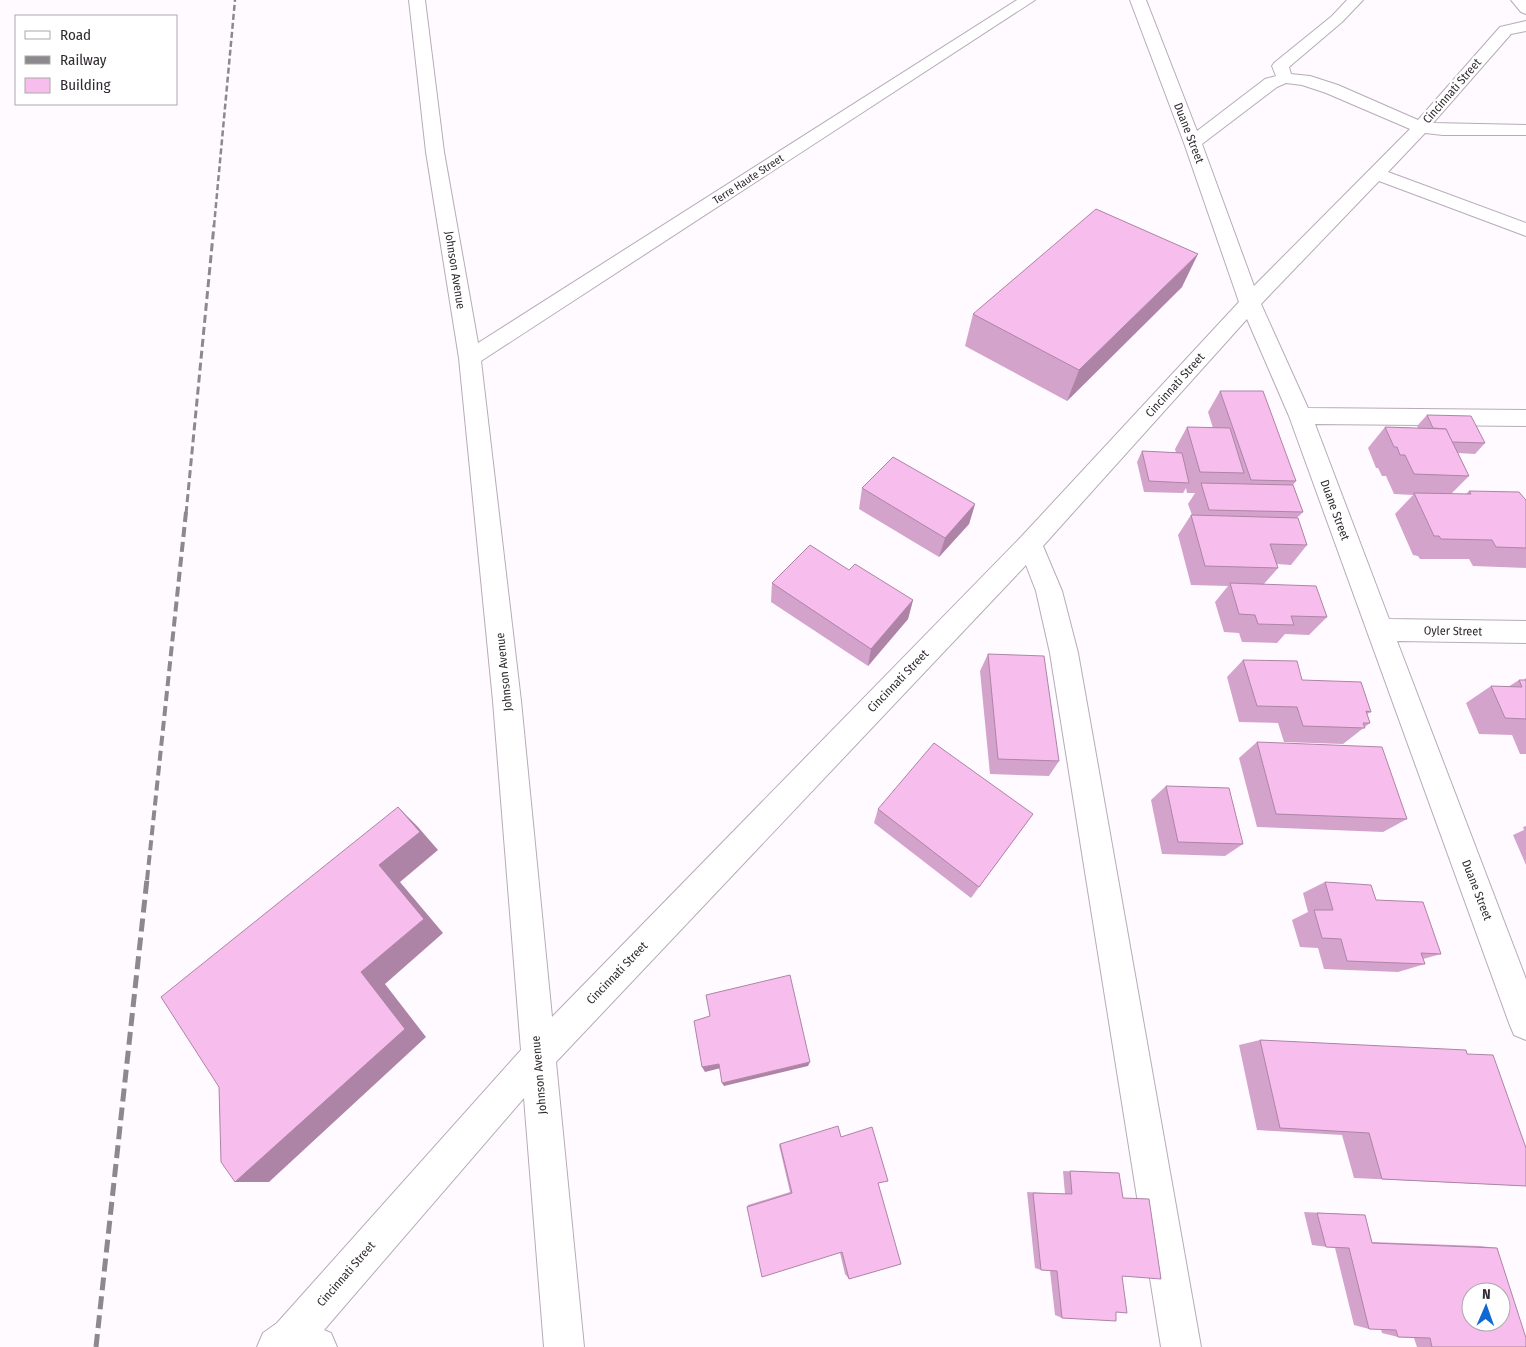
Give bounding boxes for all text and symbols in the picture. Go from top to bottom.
legend [15,15,178,105]
text: Road [60,26,91,44]
text: Railway [60,51,107,69]
street label: Cincinnati Street [1420,56,1484,126]
text: Building [60,76,111,94]
street label: Duane Street [1171,101,1207,165]
street label: Terre Haute Street [711,152,786,207]
street label: Johnson Avenue [442,230,468,310]
street label: Cincinnati Street [1143,350,1207,420]
street label: Duane Street [1318,478,1352,542]
street label: Oyler Street [1424,623,1482,639]
street label: Johnson Avenue [493,632,515,712]
street label: Cincinnati Street [865,647,931,715]
street label: Duane Street [1459,858,1495,922]
street label: Cincinnati Street [584,939,650,1007]
street label: Johnson Avenue [529,1035,549,1115]
street label: Cincinnati Street [314,1239,378,1309]
north arrow [1461,1282,1511,1332]
text: N [1482,1286,1491,1303]

